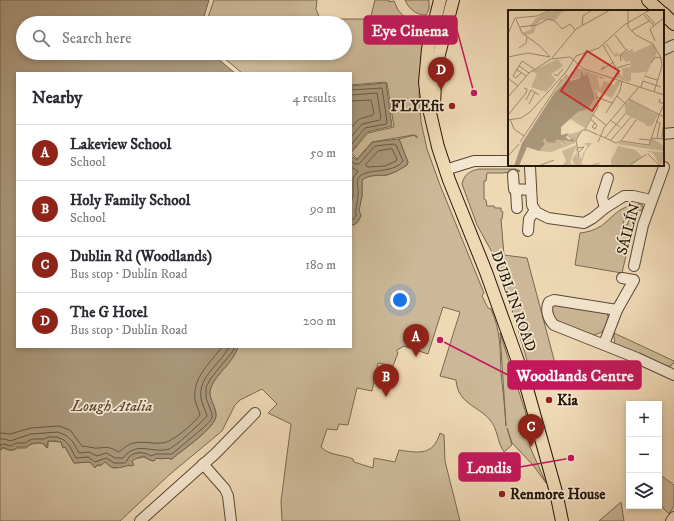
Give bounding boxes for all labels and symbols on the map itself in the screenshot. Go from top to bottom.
inset map [508,10,664,166]
callout: Eye Cinema [364,16,457,44]
text: Eye Cinema [371,21,450,41]
pin: D [428,57,454,90]
place label: FLYEfit [391,97,444,116]
marker: FLYEfit [447,101,457,111]
street label: SÁILÍN [611,201,645,257]
street label: DUBLIN ROAD [487,248,541,354]
your location [390,290,410,310]
pin: A [403,324,429,357]
callout: Woodlands Centre [508,361,641,389]
pin: B [373,364,399,397]
text: Woodlands Centre [515,366,634,386]
place label: Kia [557,391,578,410]
marker: Kia [544,395,554,405]
water label: Lough Atalia [71,396,152,416]
pin: C [518,414,544,447]
callout: Londis [459,453,520,481]
text: Londis [466,458,512,478]
place label: Renmore House [510,485,606,504]
marker: Renmore House [497,489,507,499]

